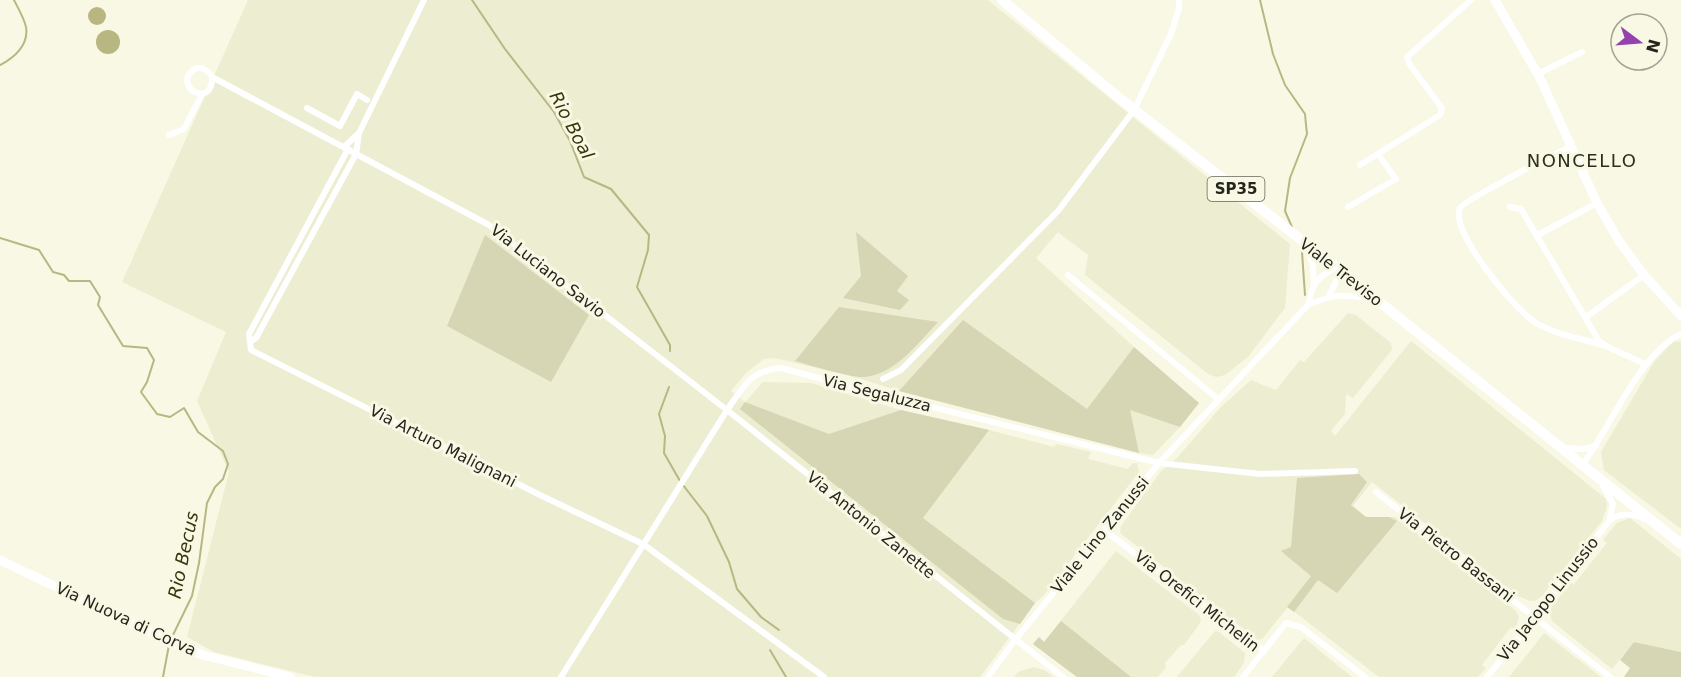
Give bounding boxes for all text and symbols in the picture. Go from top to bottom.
north arrow [1609,12,1669,72]
text: N [1642,37,1664,55]
water label: Rio Boal [545,88,599,162]
district label: NONCELLO [1527,150,1637,171]
road number: SP35 [1208,177,1264,201]
street label: Via Luciano Savio [487,220,609,322]
street label: Viale Treviso [1296,234,1386,310]
street label: Via Segaluzza [821,370,933,416]
street label: Via Arturo Malignani [366,401,520,491]
street label: Via Antonio Zanette [803,467,939,583]
street label: Viale Lino Zanussi [1047,473,1153,597]
street label: Via Pietro Bassani [1394,504,1518,606]
water label: Rio Becus [164,510,202,600]
street label: Via Jacopo Linussio [1494,533,1602,665]
street label: Via Orefici Michelin [1131,546,1263,656]
street label: Via Nuova di Corva [53,578,199,660]

